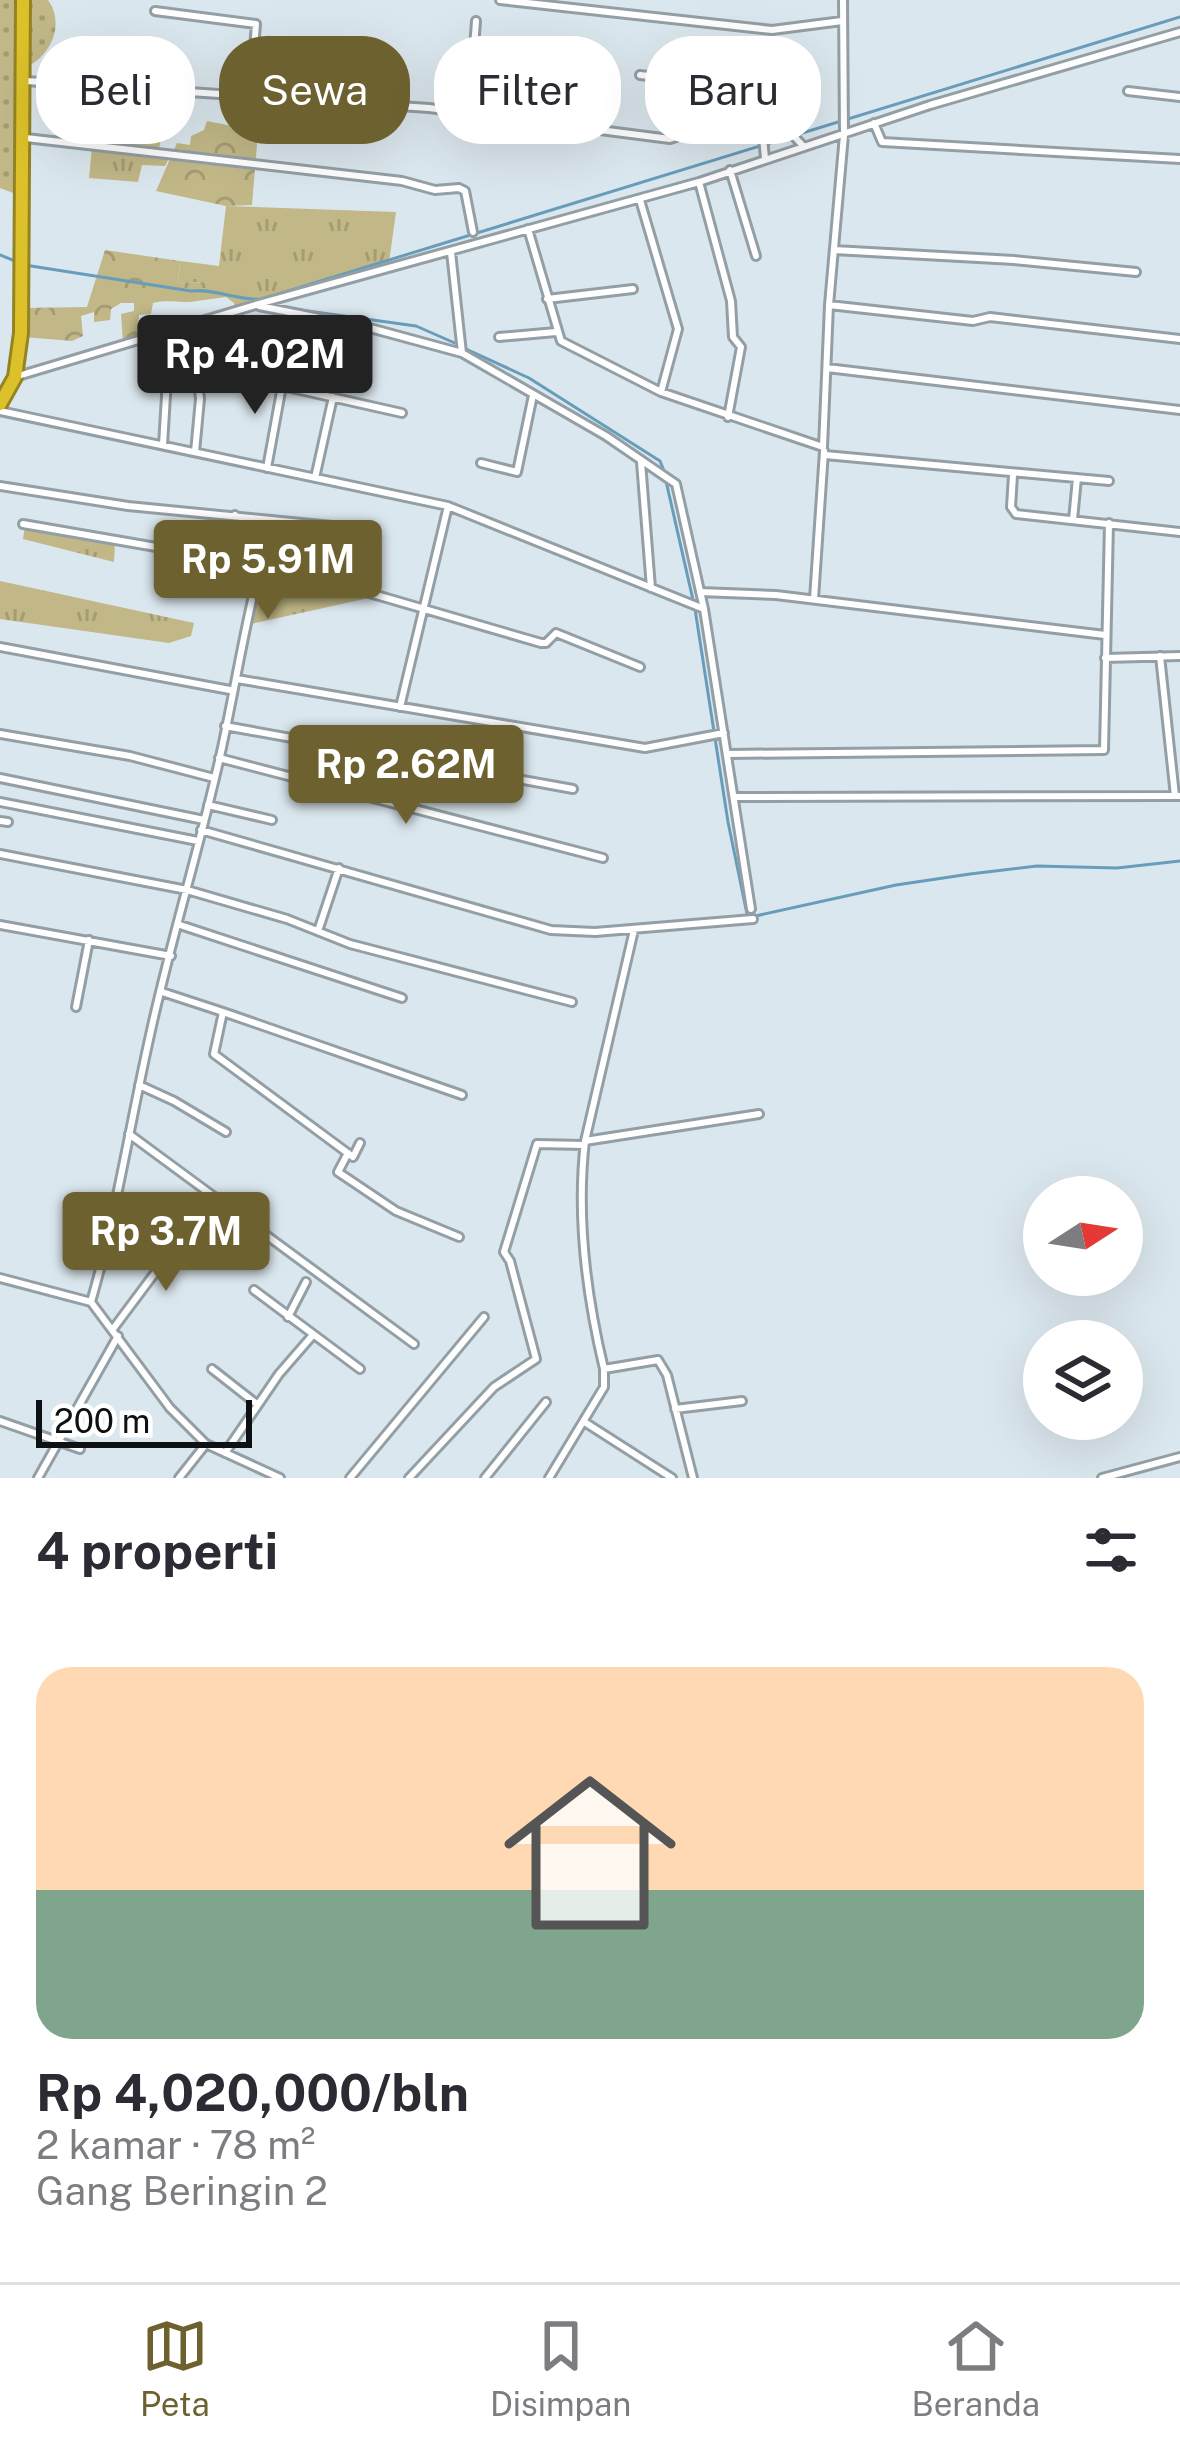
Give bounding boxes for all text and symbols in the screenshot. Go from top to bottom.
chip: Beli [36,36,195,144]
chip: Sewa [219,36,410,144]
chip: Filter [434,36,621,144]
chip: Baru [645,36,821,144]
pin: Rp 4.02M [131,315,379,417]
text: Rp 4.02M [164,331,346,377]
pin: Rp 5.91M [144,520,392,622]
text: Rp 5.91M [181,536,355,582]
pin: Rp 2.62M [282,725,530,827]
text: Rp 2.62M [316,741,496,787]
north arrow [1023,1176,1143,1296]
map controls [1023,1176,1143,1440]
pin: Rp 3.7M [55,1192,277,1294]
text: Rp 3.7M [90,1208,242,1254]
button: layers [1023,1320,1143,1440]
scale bar [36,1394,252,1447]
text: 200 m [54,1402,150,1440]
icon: filters [1078,1517,1144,1583]
text: 4 properti [36,1521,278,1580]
icon: home [482,1745,698,1961]
text: Rp 4,020,000/bln [36,2063,469,2122]
text: 2 kamar · 78 m² [36,2122,315,2168]
text: Gang Beringin 2 [36,2168,328,2214]
tab: Peta [140,2313,210,2423]
tab: Disimpan [490,2313,631,2423]
tab: Beranda [911,2313,1040,2423]

